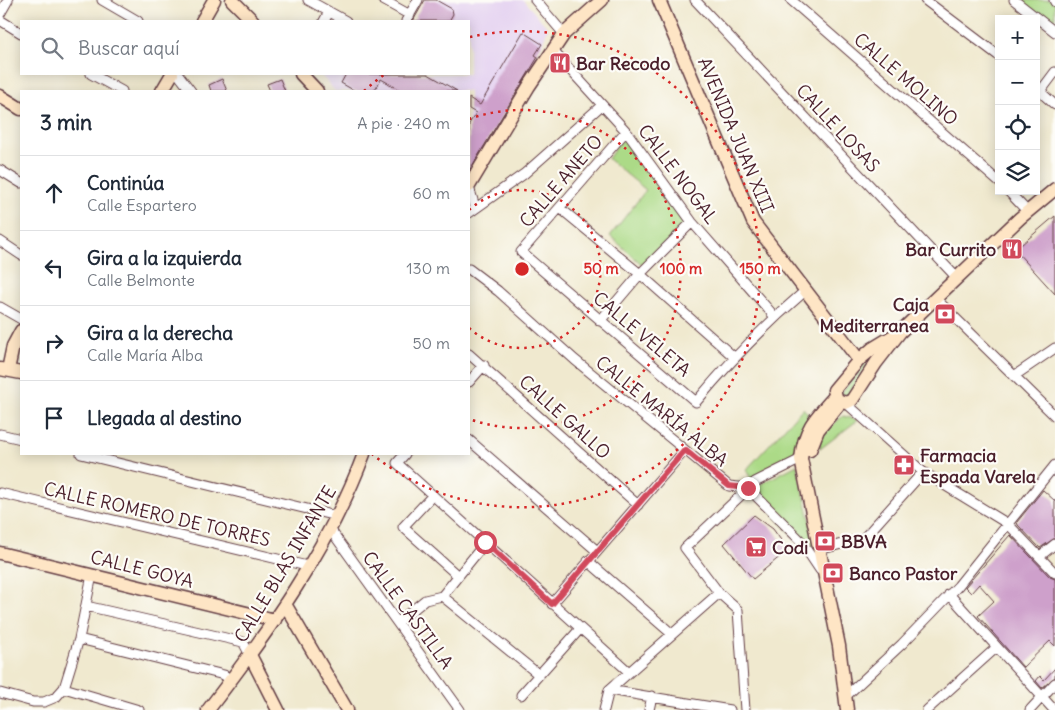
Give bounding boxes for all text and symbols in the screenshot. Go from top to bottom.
map controls [995,15,1040,195]
button: + [995,15,1040,60]
search box [20,20,470,75]
street label: CALLE MOLINO [849,28,963,130]
icon: search [38,34,66,62]
text: Buscar aquí [78,36,179,60]
restaurant icon: Bar Recodo [548,51,572,75]
place label: Bar Recodo [576,52,670,75]
street label: AVENIDA JUAN XIII [693,54,779,216]
button: − [995,60,1040,105]
street label: CALLE LOSAS [791,79,885,177]
button: locate [995,105,1040,150]
text: 3 min [40,109,92,136]
text: A pie · 240 m [357,113,450,133]
street label: CALLE NOGAL [633,120,723,228]
street label: CALLE ANETO [515,130,607,232]
button: layers [995,150,1040,195]
text: Continúa [87,171,164,195]
icon: ahead [40,179,68,207]
text: 60 m [412,183,450,203]
text: Calle Espartero [87,195,197,215]
restaurant icon: Bar Currito [1000,237,1024,261]
place label: Bar Currito [905,238,996,261]
text: Gira a la izquierda [87,246,242,270]
icon: left [40,254,68,282]
text: 130 m [406,258,450,278]
text: 50 m [583,259,619,278]
text: 100 m [660,259,702,278]
text: 150 m [739,259,781,278]
centre of rings [513,260,531,278]
text: Calle Belmonte [87,270,195,290]
street label: CALLE VELETA [589,287,695,381]
place label: Caja Mediterranea [819,293,929,337]
bank icon: Caja Mediterranea [933,302,957,326]
text: Gira a la derecha [87,321,233,345]
icon: right [40,329,68,357]
text: 50 m [412,333,450,353]
text: Calle María Alba [87,345,203,365]
street label: CALLE MARÍA ALBA [591,351,733,471]
street label: CALLE GALLO [514,370,616,464]
icon: arrive [40,404,68,432]
text: Llegada al destino [87,406,242,430]
place label: Farmacia Espada Varela [920,444,1036,488]
pharmacy icon: Farmacia Espada Varela [892,453,916,477]
street label: CALLE ROMERO DE TORRES [42,477,272,551]
route end [737,477,760,500]
street label: CALLE BLAS INFANTE [229,481,341,647]
bank icon: BBVA [813,529,837,553]
place label: BBVA [841,530,887,553]
route start [474,531,497,554]
supermarket icon: Codi [744,535,768,559]
place label: Codi [772,536,808,559]
street label: CALLE GOYA [88,545,196,593]
street label: CALLE CASTILLA [358,547,458,673]
bank icon: Banco Pastor [821,561,845,585]
place label: Banco Pastor [849,562,958,585]

